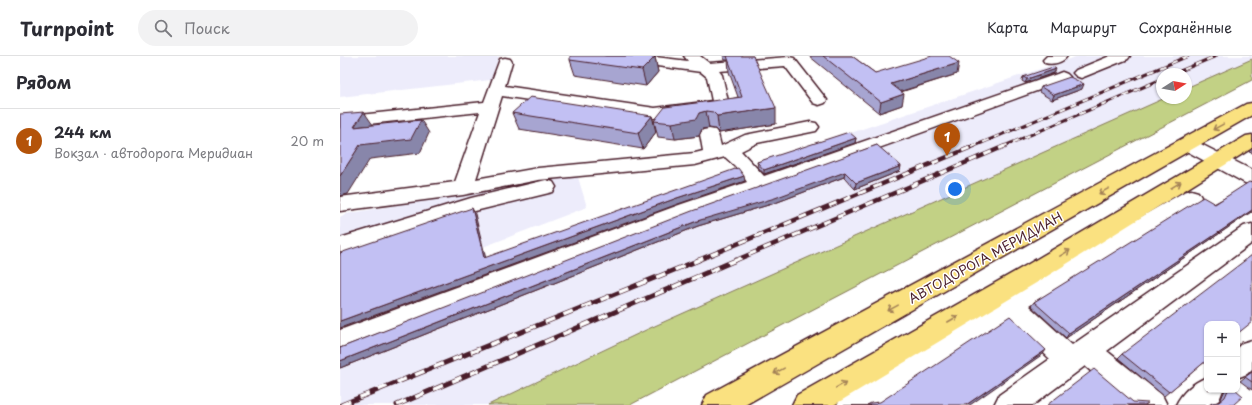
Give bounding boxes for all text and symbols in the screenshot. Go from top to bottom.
search box [138,10,418,46]
text: Turnpoint [20,14,114,42]
text: Поиск [184,16,230,39]
icon: search [152,17,174,39]
text: Карта [987,17,1028,38]
text: Маршрут [1050,17,1116,38]
text: Сохранённые [1138,17,1232,38]
north arrow [1156,68,1192,104]
text: Рядом [16,69,71,95]
text: 244 км [54,120,112,143]
pin: 1 [934,123,960,156]
one-way arrow [1212,124,1224,132]
text: 1 [26,131,32,150]
text: 20 m [290,131,324,150]
text: Вокзал · автодорога Меридиан [54,143,253,162]
your location [945,179,965,199]
one-way arrow [1170,181,1181,189]
one-way arrow [1099,187,1111,195]
street label: АВТОДОРОГА МЕРИДИАН [904,207,1066,307]
one-way arrow [1059,249,1070,257]
one-way arrow [887,305,899,312]
one-way arrow [947,315,959,323]
map controls [1204,321,1240,393]
button: + [1204,321,1240,357]
button: − [1204,357,1240,393]
one-way arrow [773,367,785,375]
one-way arrow [835,381,847,389]

